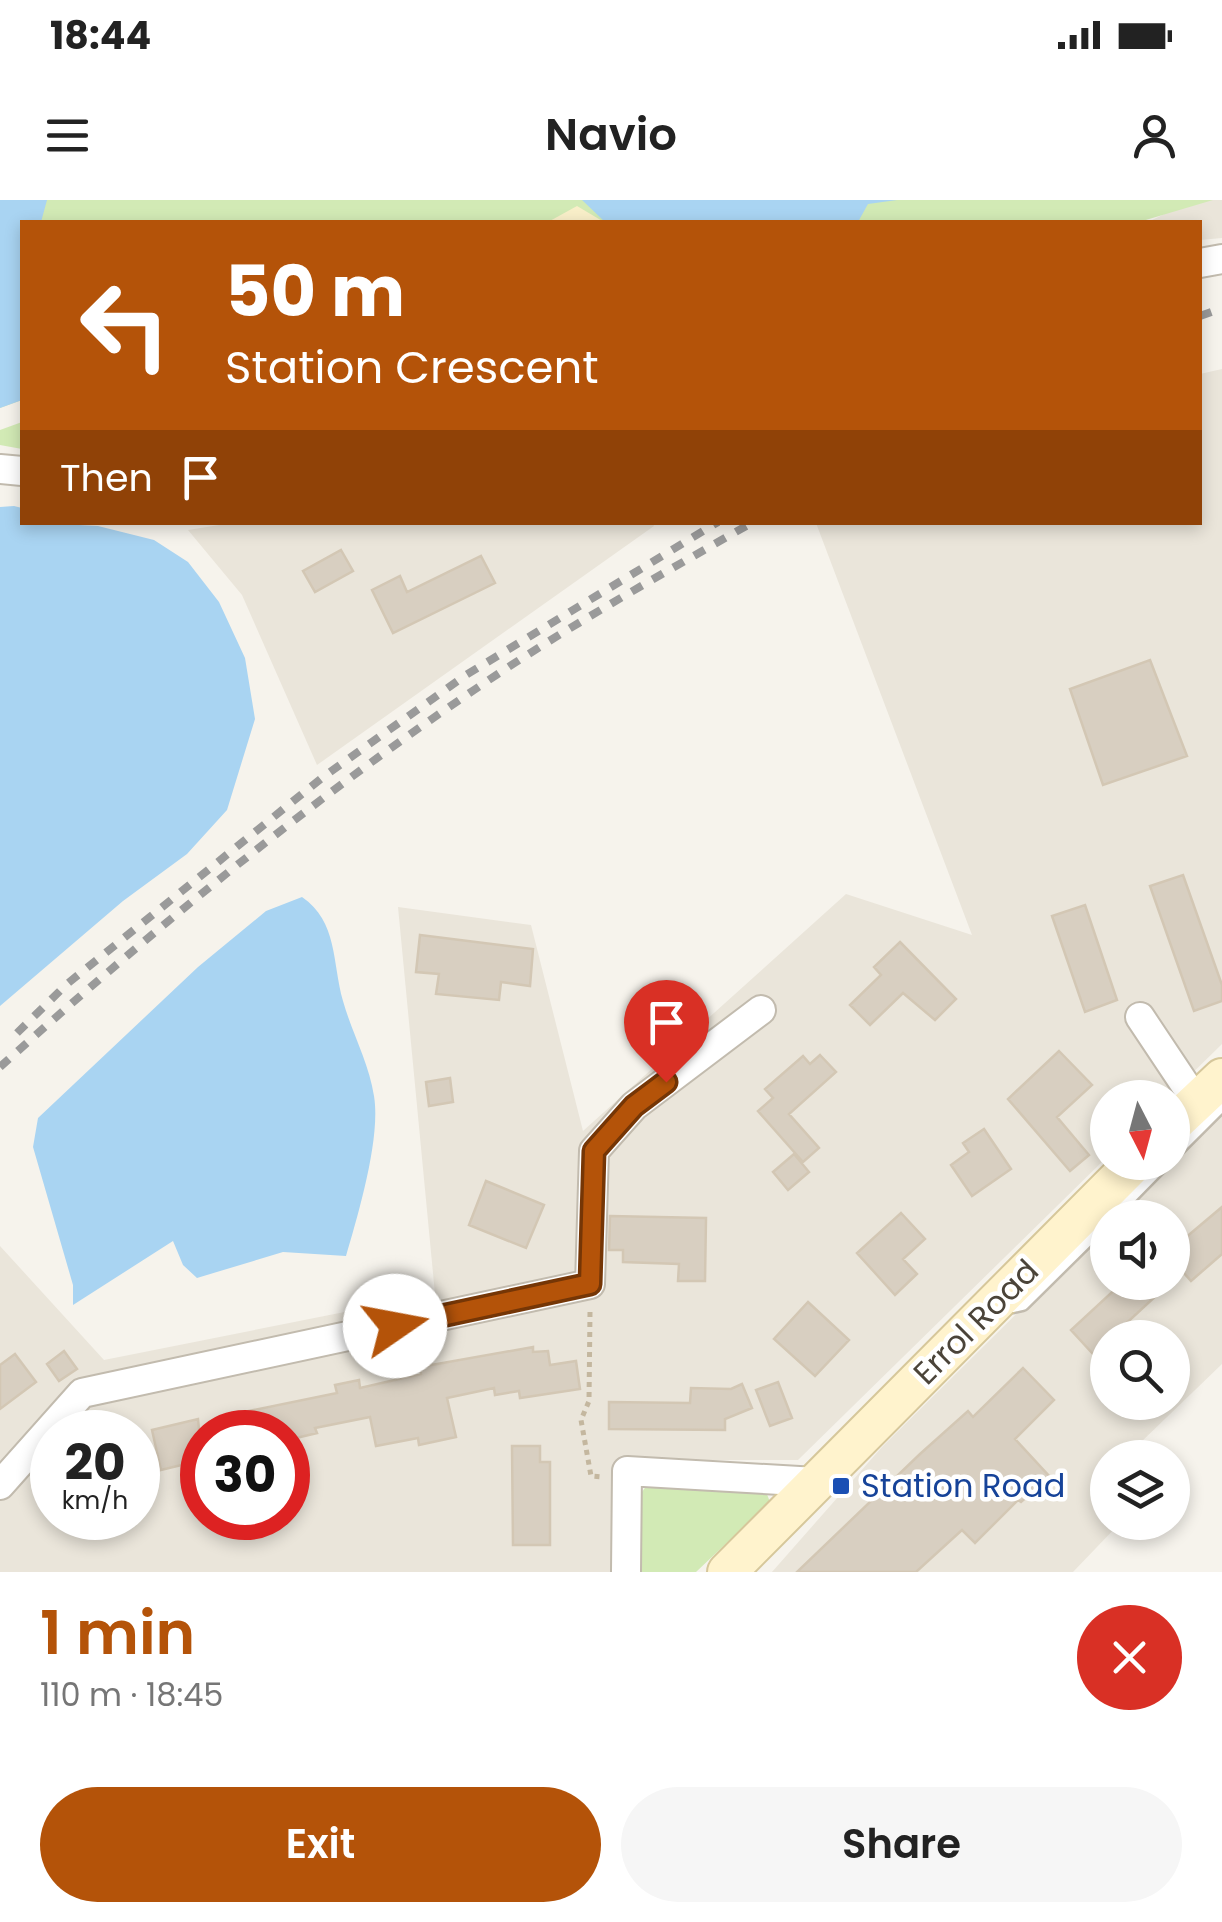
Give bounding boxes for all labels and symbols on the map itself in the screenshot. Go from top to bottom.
pin [624,980,709,1083]
north arrow [1090,1080,1190,1180]
street label: Errol Road [903,1249,1048,1394]
position arrow [343,1274,447,1378]
speed limit sign: 30 [180,1410,310,1540]
place label: Station Road [861,1463,1065,1508]
marker: Station Road [830,1475,852,1497]

